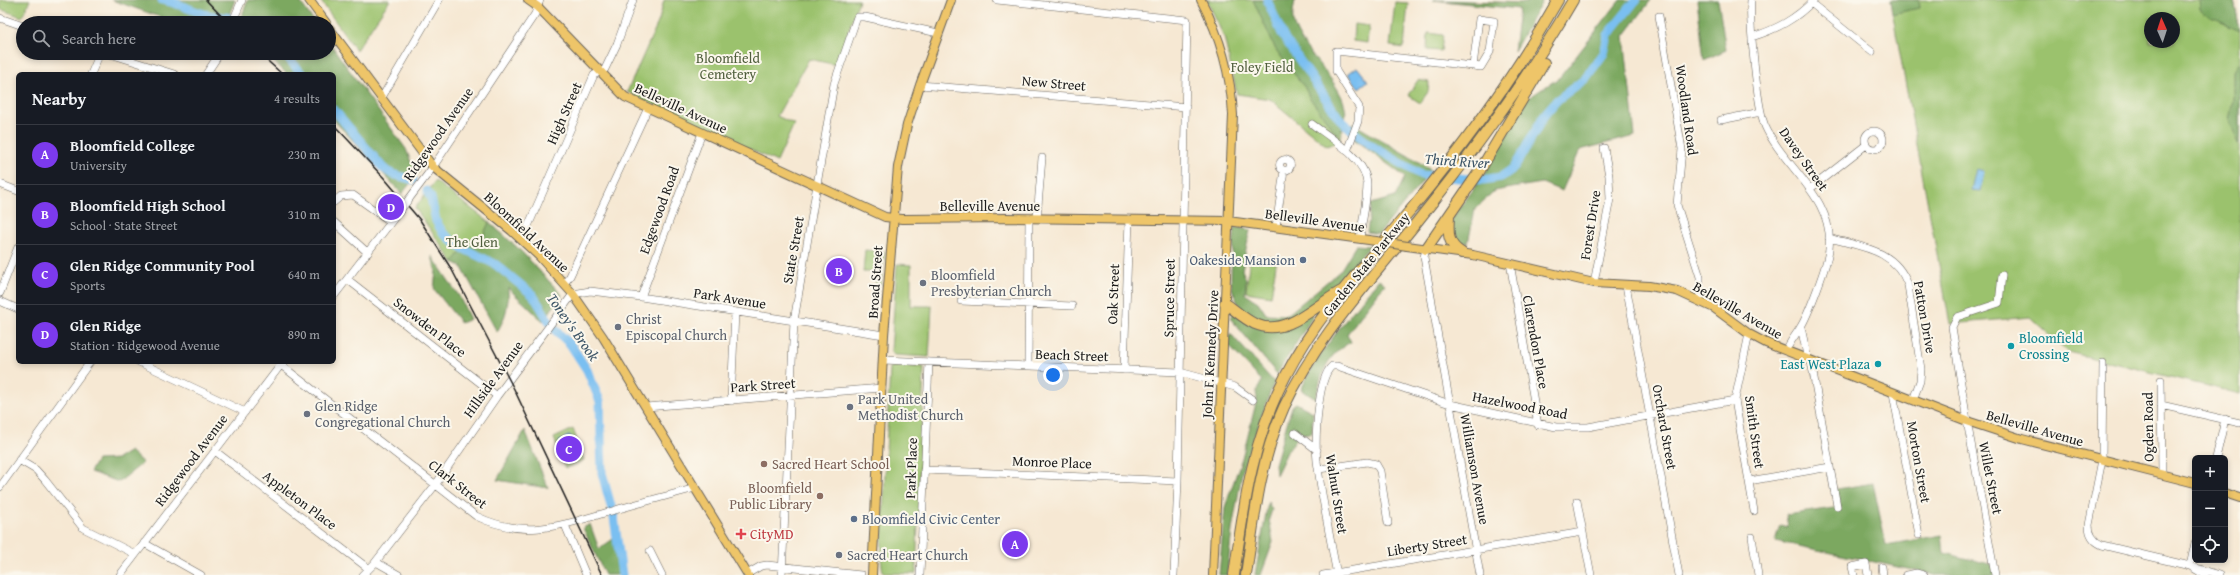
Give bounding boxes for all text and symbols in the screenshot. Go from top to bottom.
north arrow [2144,12,2180,48]
search box [16,16,336,60]
icon: search [30,27,52,49]
text: Search here [62,28,136,49]
park label: Bloomfield Cemetery [696,48,761,84]
park label: Foley Field [1231,57,1294,77]
street label: Woodland Road [1671,63,1703,157]
street label: New Street [1021,70,1087,96]
street label: High Street [541,78,587,147]
street label: Belleville Avenue [631,78,731,138]
street label: Ridgewood Avenue [398,83,478,185]
text: Nearby [32,86,86,111]
text: 4 results [274,89,320,108]
street label: Davey Street [1775,123,1833,195]
text: Bloomfield College [70,135,195,156]
text: A [41,145,49,164]
text: 230 m [288,145,320,164]
water label: Third River [1424,148,1491,173]
text: University [70,156,127,175]
street label: Edgewood Road [634,163,684,257]
street label: Bloomfield Avenue [480,187,574,277]
street label: Forest Drive [1575,188,1605,261]
pin: D [378,192,404,222]
text: Bloomfield High School [70,195,226,216]
street label: Belleville Avenue [940,196,1041,216]
street label: Belleville Avenue [1264,203,1367,237]
text: B [41,205,49,224]
text: 310 m [288,205,320,224]
street label: Garden State Parkway [1318,208,1414,320]
street label: State Street [777,215,809,285]
text: School · State Street [70,216,178,235]
park label: The Glen [446,232,498,252]
street label: Broad Street [862,245,888,319]
place label: Oakeside Mansion [1189,250,1295,270]
text: Glen Ridge Community Pool [70,255,255,276]
marker: Oakeside Mansion [1298,255,1308,265]
pin: B [826,256,852,286]
street label: Spruce Street [1158,258,1180,338]
street label: Oak Street [1102,263,1124,325]
text: C [41,265,49,284]
text: 640 m [288,265,320,284]
place label: Bloomfield Presbyterian Church [931,265,1052,301]
text: Sports [70,276,105,295]
street label: Belleville Avenue [1690,276,1787,344]
marker: Bloomfield Presbyterian Church [918,278,928,288]
street label: Patton Drive [1909,279,1941,355]
street label: Park Avenue [692,282,768,314]
water label: Toney's Brook [542,288,605,365]
street label: John F. Kennedy Drive [1197,289,1223,421]
street label: Snowden Place [389,292,471,362]
street label: Clarendon Place [1518,294,1554,391]
place label: Christ Episcopal Church [626,309,727,345]
text: Glen Ridge [70,315,141,336]
marker: Christ Episcopal Church [613,322,623,332]
text: D [41,325,49,344]
text: 890 m [288,325,320,344]
place label: Bloomfield Crossing [2019,328,2084,364]
text: Station · Ridgewood Avenue [70,336,220,355]
street label: Hillside Avenue [458,336,528,422]
marker: Bloomfield Crossing [2006,341,2016,351]
street label: Beach Street [1035,344,1109,366]
place label: East West Plaza [1780,354,1870,374]
marker: East West Plaza [1873,359,1883,369]
your location [1043,365,1063,385]
street label: Park Street [730,373,796,397]
street label: Orchard Street [1648,383,1682,471]
street label: Hazelwood Road [1471,386,1570,424]
place label: Park United Methodist Church [858,389,964,425]
street label: Ogden Road [2137,391,2159,462]
street label: Smith Street [1740,394,1770,470]
place label: Glen Ridge Congregational Church [315,396,450,432]
marker: Park United Methodist Church [845,402,855,412]
street label: Belleville Avenue [1984,405,2086,452]
street label: Ridgewood Avenue [150,409,233,510]
marker: Glen Ridge Congregational Church [302,409,312,419]
street label: Williamson Avenue [1455,412,1495,526]
street label: Morton Street [1902,419,1936,505]
pin: C [556,434,582,464]
street label: Park Place [900,437,922,499]
street label: Willet Street [1974,440,2008,516]
street label: Monroe Place [1012,451,1093,473]
street label: Walnut Street [1321,453,1353,536]
place label: Sacred Heart School [772,454,890,474]
street label: Clark Street [424,455,492,513]
map controls [2192,455,2228,563]
button: + [2192,455,2228,491]
marker: Sacred Heart School [759,459,769,469]
street label: Appleton Place [259,466,341,535]
place label: Bloomfield Public Library [730,478,813,514]
marker: Bloomfield Public Library [815,491,825,501]
button: − [2192,491,2228,527]
place label: Bloomfield Civic Center [862,509,1000,529]
marker: Bloomfield Civic Center [849,514,859,524]
place label: CityMD [750,524,793,544]
button: locate [2192,527,2228,563]
marker: CityMD [735,528,747,540]
pin: A [1002,529,1028,559]
street label: Liberty Street [1386,529,1468,561]
place label: Sacred Heart Church [847,545,968,565]
marker: Sacred Heart Church [834,550,844,560]

